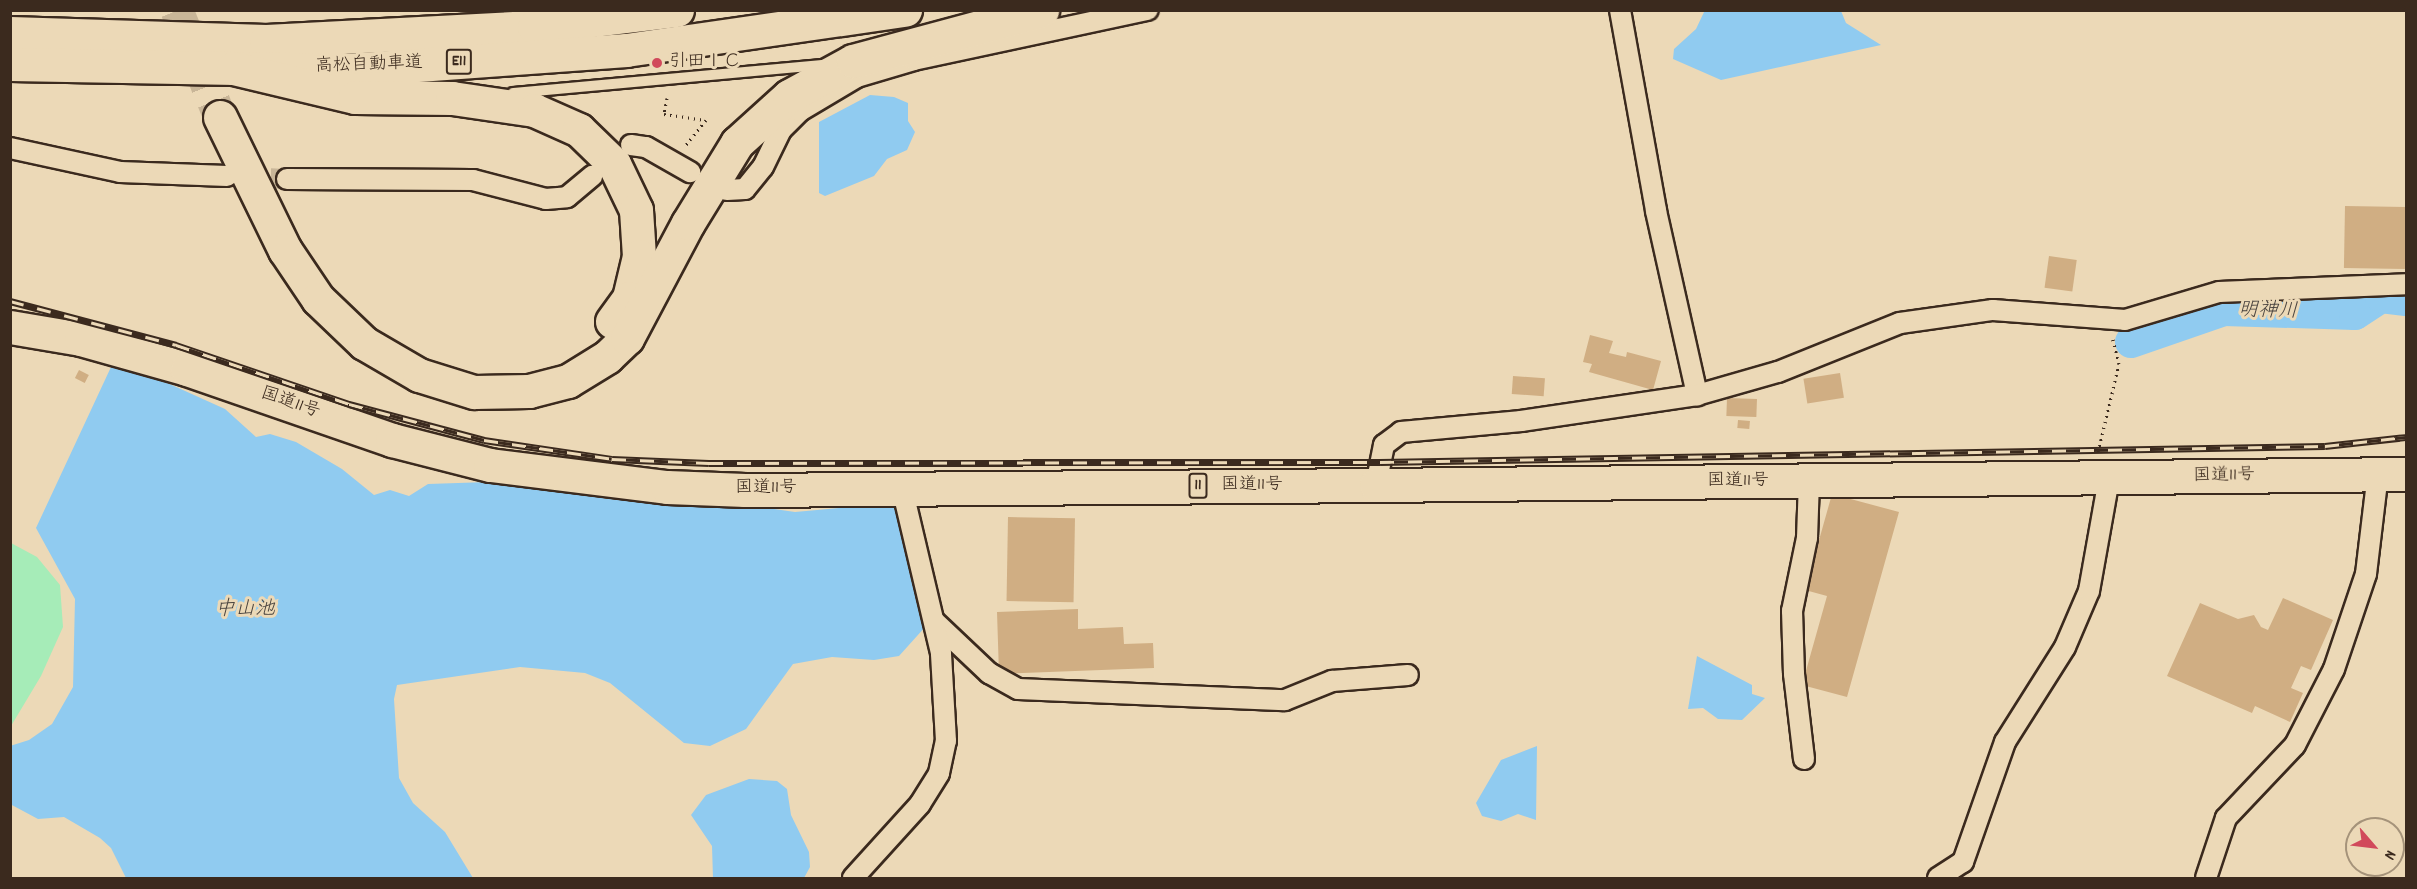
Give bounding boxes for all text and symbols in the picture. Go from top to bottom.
road number: E11 [446,49,472,75]
place label: 引田ＩＣ [669,52,741,74]
street label: 高松自動車道 [315,53,423,79]
marker: 引田ＩＣ [650,56,664,70]
water label: 明神川 [2238,299,2298,325]
street label: 国道11号 [257,384,323,424]
street label: 国道11号 [2193,466,2255,488]
street label: 国道11号 [1707,471,1769,493]
road number: 11 [1188,473,1208,499]
street label: 国道11号 [1221,475,1283,497]
street label: 国道11号 [735,478,797,500]
water label: 中山池 [215,598,275,622]
north arrow [2345,817,2405,877]
text: N [2378,846,2402,864]

